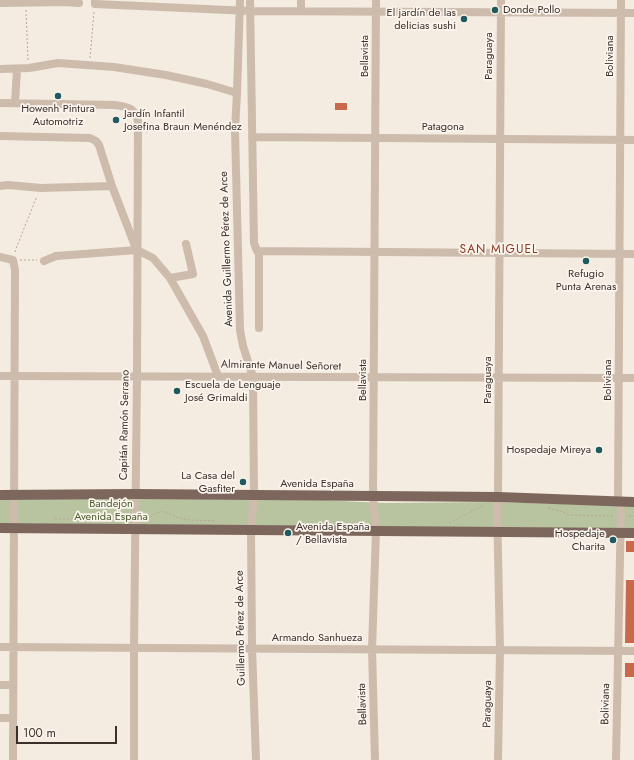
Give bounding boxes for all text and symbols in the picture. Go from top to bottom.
place label: Donde Pollo [503,3,560,17]
marker: Donde Pollo [490,5,500,15]
place label: El jardín de las delicias sushi [387,6,456,32]
marker: El jardín de las delicias sushi [459,14,469,24]
street label: Paraguaya [482,32,496,80]
street label: Bellavista [358,35,372,77]
street label: Boliviana [603,35,617,77]
marker: Howenh Pintura Automotriz [53,91,63,101]
place label: Howenh Pintura Automotriz [21,102,95,128]
place label: Jardín Infantil Josefina Braun Menéndez [124,107,242,133]
marker: Jardín Infantil Josefina Braun Menéndez [111,115,121,125]
street label: Patagona [422,120,464,134]
street label: Avenida Guillermo Pérez de Arce [218,171,236,327]
district label: SAN MIGUEL [460,243,538,257]
marker: Refugio Punta Arenas [581,256,591,266]
place label: Refugio Punta Arenas [556,267,616,293]
street label: Paraguaya [481,356,495,404]
street label: Almirante Manuel Señoret [221,358,341,374]
street label: Bellavista [356,359,370,401]
street label: Boliviana [601,359,615,401]
street label: Capitán Ramón Serrano [117,370,133,480]
place label: Escuela de Lenguaje José Grimaldi [185,378,281,404]
marker: Escuela de Lenguaje José Grimaldi [172,386,182,396]
place label: Hospedaje Mireya [506,443,591,457]
marker: Hospedaje Mireya [594,445,604,455]
place label: La Casa del Gasfiter [181,469,235,495]
marker: La Casa del Gasfiter [238,477,248,487]
street label: Avenida España [280,477,354,491]
park label: Bandejón Avenida España [74,497,148,523]
place label: Avenida España / Bellavista [296,520,370,546]
place label: Hospedaje Charita [555,527,605,553]
marker: Avenida España / Bellavista [283,528,293,538]
marker: Hospedaje Charita [608,535,618,545]
street label: Guillermo Pérez de Arce [233,570,249,686]
street label: Armando Sanhueza [272,631,362,645]
street label: Paraguaya [481,680,495,728]
street label: Bellavista [356,683,370,725]
street label: Boliviana [599,683,613,725]
scale bar [18,718,119,744]
text: 100 m [23,724,56,742]

